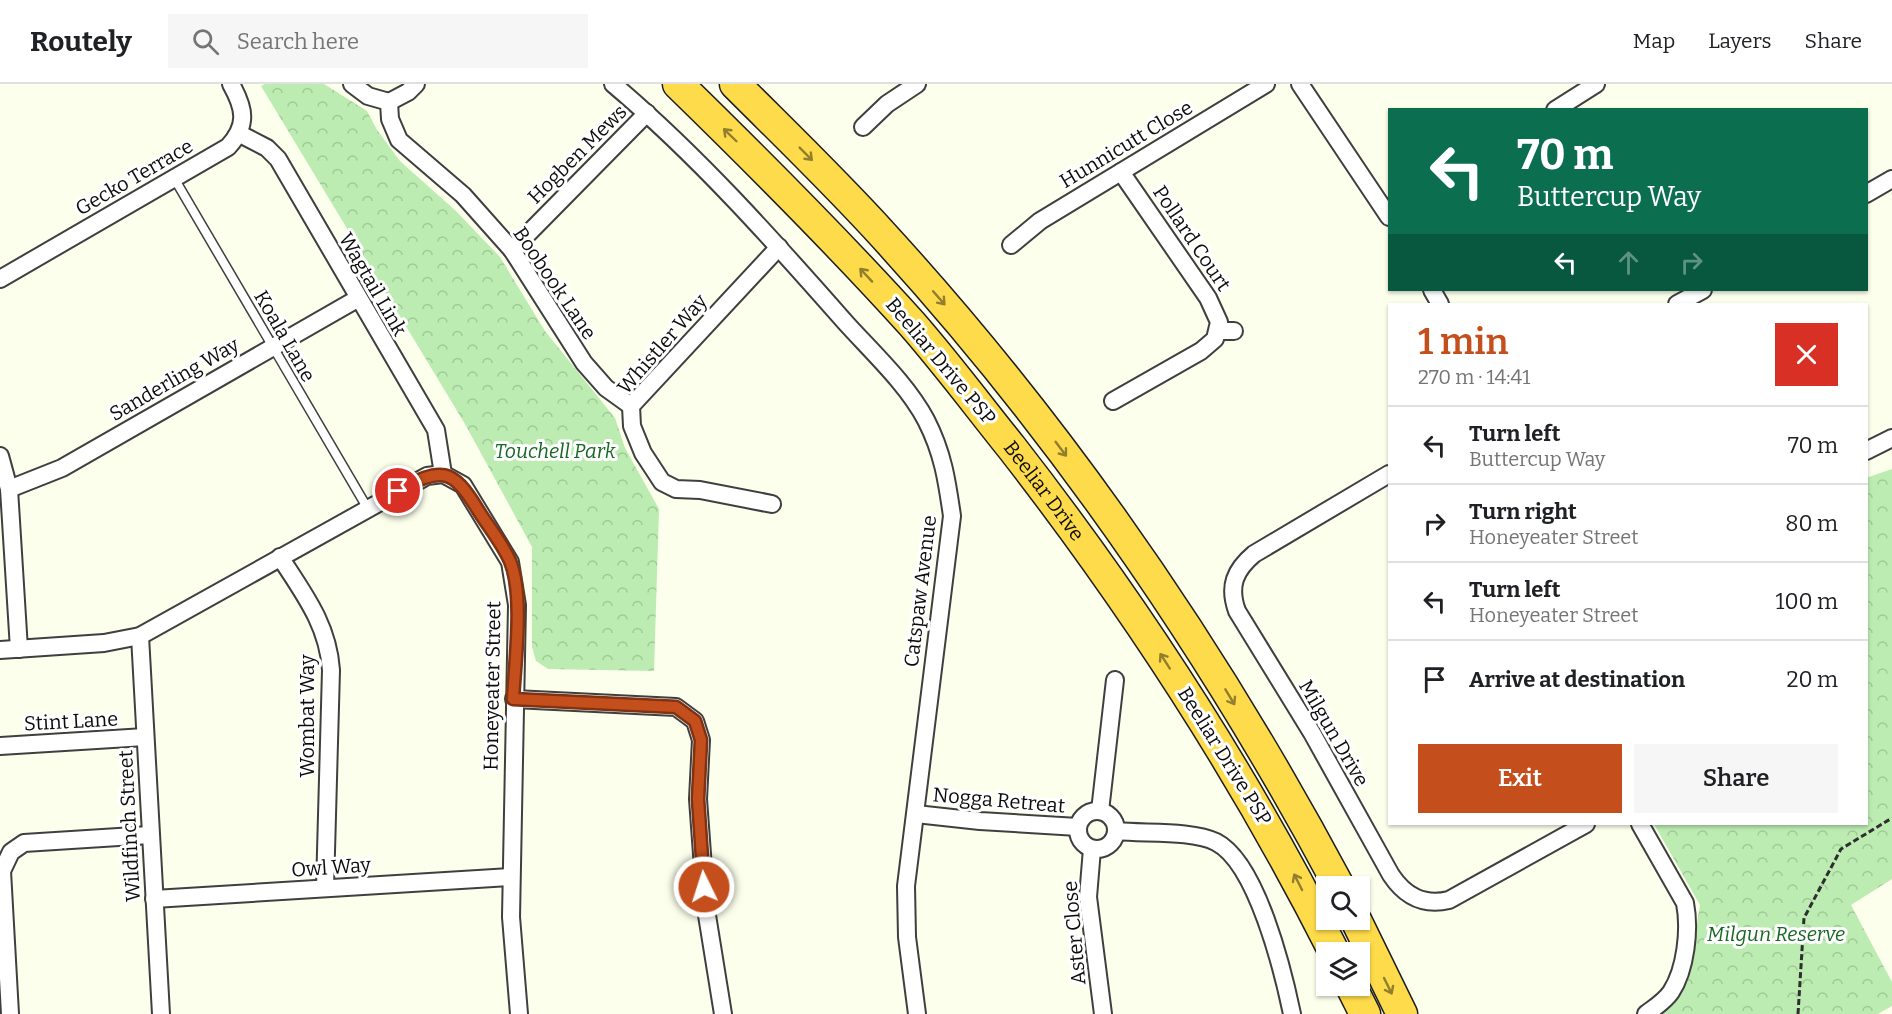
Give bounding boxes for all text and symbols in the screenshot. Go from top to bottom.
search box [168,14,588,68]
text: Routely [30,25,132,58]
icon: search [189,25,222,58]
text: Search here [237,28,359,55]
text: Map [1633,28,1675,54]
text: Layers [1708,28,1772,54]
text: Share [1805,28,1862,54]
street label: Hunnicutt Close [1055,95,1197,193]
street label: Hogben Mews [522,99,632,209]
one-way arrow [722,128,737,142]
text: 70 m [1517,130,1613,180]
icon: left [1418,132,1496,210]
street label: Gecko Terrace [71,134,197,220]
one-way arrow [799,147,814,162]
street label: Pollard Court [1148,181,1236,295]
text: Buttercup Way [1517,181,1701,213]
street label: Boobook Lane [508,222,602,344]
street label: Wagtail Link [334,228,413,340]
icon: left [1549,246,1582,279]
icon: ahead [1612,246,1645,279]
icon: right [1675,246,1708,279]
one-way arrow [859,267,873,282]
street label: Koala Lane [249,286,321,386]
street label: Whistler Way [612,289,712,399]
one-way arrow [932,290,946,305]
street label: Beeliar Drive PSP [881,293,1001,429]
text: 1 min [1418,320,1509,364]
button: close [1775,323,1838,386]
street label: Sanderling Way [105,332,243,426]
text: 270 m · 14:41 [1418,365,1530,389]
text: Turn left [1469,420,1561,447]
icon: left [1418,429,1451,462]
text: 70 m [1788,432,1838,459]
street label: Beeliar Drive [999,436,1090,545]
park label: Touchell Park [494,439,616,463]
one-way arrow [1055,441,1068,457]
text: Buttercup Way [1469,447,1605,471]
pin [372,465,423,516]
icon: arrive [381,474,414,507]
text: Turn right [1469,498,1577,525]
icon: right [1418,507,1451,540]
text: 80 m [1785,510,1838,537]
street label: Catspaw Avenue [899,514,941,668]
text: Honeyeater Street [1469,525,1639,549]
text: Turn left [1469,576,1561,603]
icon: left [1418,585,1451,618]
text: 100 m [1775,588,1838,615]
street label: Honeyeater Street [479,601,505,771]
text: Honeyeater Street [1469,603,1639,627]
one-way arrow [1158,653,1170,670]
street label: Wombat Way [295,654,319,778]
icon: arrive [1418,663,1451,696]
text: Arrive at destination [1469,666,1685,693]
text: 20 m [1787,666,1838,693]
street label: Milgun Drive [1294,675,1374,791]
street label: Beeliar Drive PSP [1173,682,1277,830]
one-way arrow [1225,688,1237,705]
street label: Stint Lane [23,707,119,735]
button: Exit [1418,744,1622,813]
button: Share [1634,744,1838,813]
street label: Wildfinch Street [113,750,145,902]
street label: Nogga Retreat [932,782,1066,818]
street label: Owl Way [290,852,372,882]
position arrow [672,855,736,919]
one-way arrow [1292,873,1304,891]
map controls [1316,876,1370,996]
button: search [1316,876,1370,930]
street label: Aster Close [1058,880,1090,986]
park label: Milgun Reserve [1707,922,1845,946]
button: layers [1316,942,1370,996]
one-way arrow [1383,976,1394,994]

